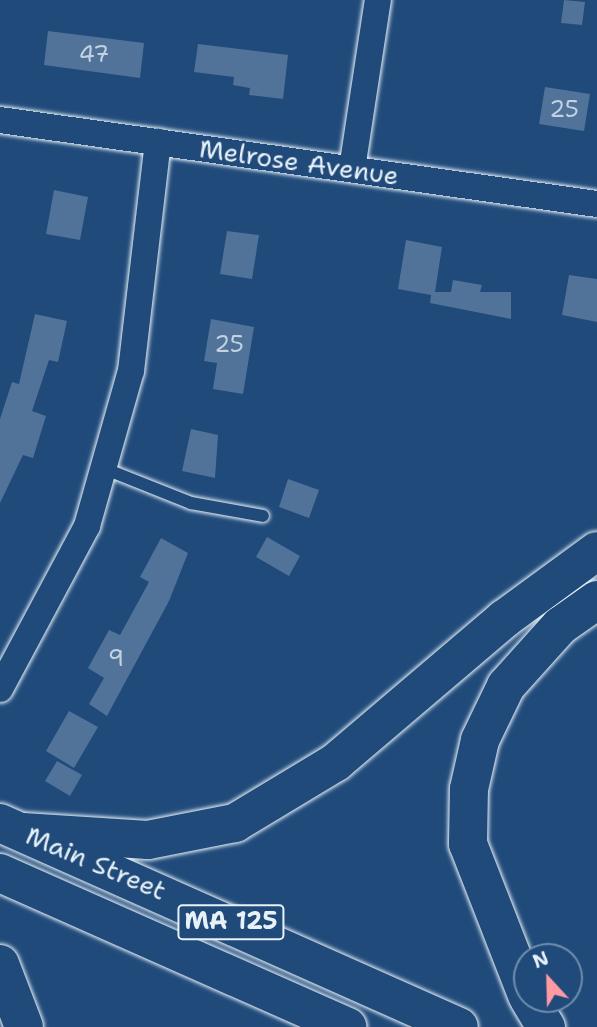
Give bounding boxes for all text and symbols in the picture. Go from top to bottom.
house number: 47 [79,40,109,68]
house number: 25 [549,95,579,123]
street label: Melrose Avenue [197,133,401,191]
house number: 25 [214,330,244,358]
house number: 9 [108,644,124,672]
street label: Main Street [21,819,171,907]
road number: MA 125 [177,902,285,942]
north arrow [513,943,583,1013]
text: N [529,946,552,974]

